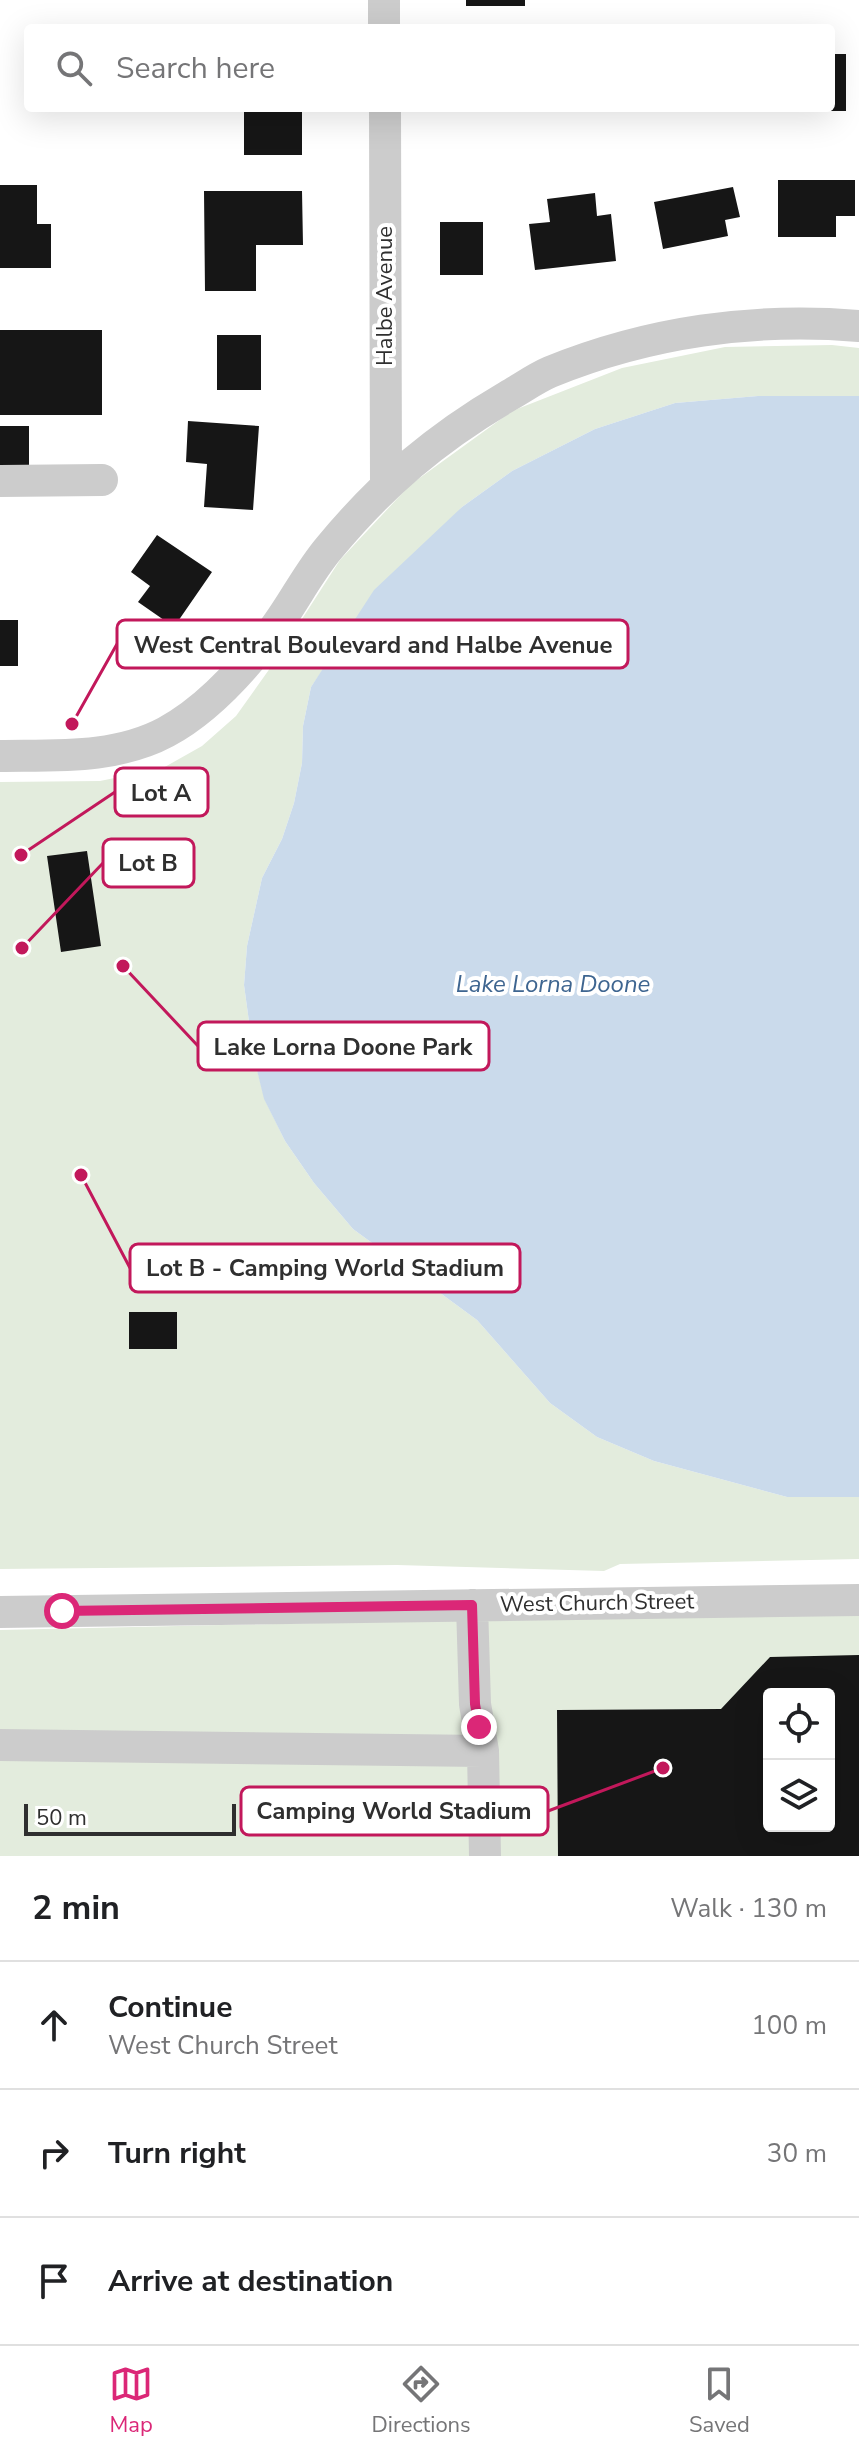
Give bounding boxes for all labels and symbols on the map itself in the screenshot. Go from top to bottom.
street label: Halbe Avenue [370,226,400,366]
callout: West Central Boulevard and Halbe Avenue [117,620,628,668]
text: West Central Boulevard and Halbe Avenue [134,629,612,661]
callout: Lot A [115,768,208,816]
text: Lot A [131,777,191,809]
callout: Lot B [103,839,194,887]
text: Lot B [118,847,178,879]
water label: Lake Lorna Doone [456,968,651,1000]
callout: Lake Lorna Doone Park [198,1022,489,1070]
text: Lake Lorna Doone Park [214,1031,474,1063]
callout: Lot B - Camping World Stadium [130,1244,520,1292]
text: Lot B - Camping World Stadium [146,1252,504,1284]
street label: West Church Street [500,1586,695,1620]
route start [44,1593,80,1629]
route end [461,1709,497,1745]
callout: Camping World Stadium [241,1787,548,1835]
text: Camping World Stadium [256,1795,532,1827]
scale bar [24,1800,236,1836]

